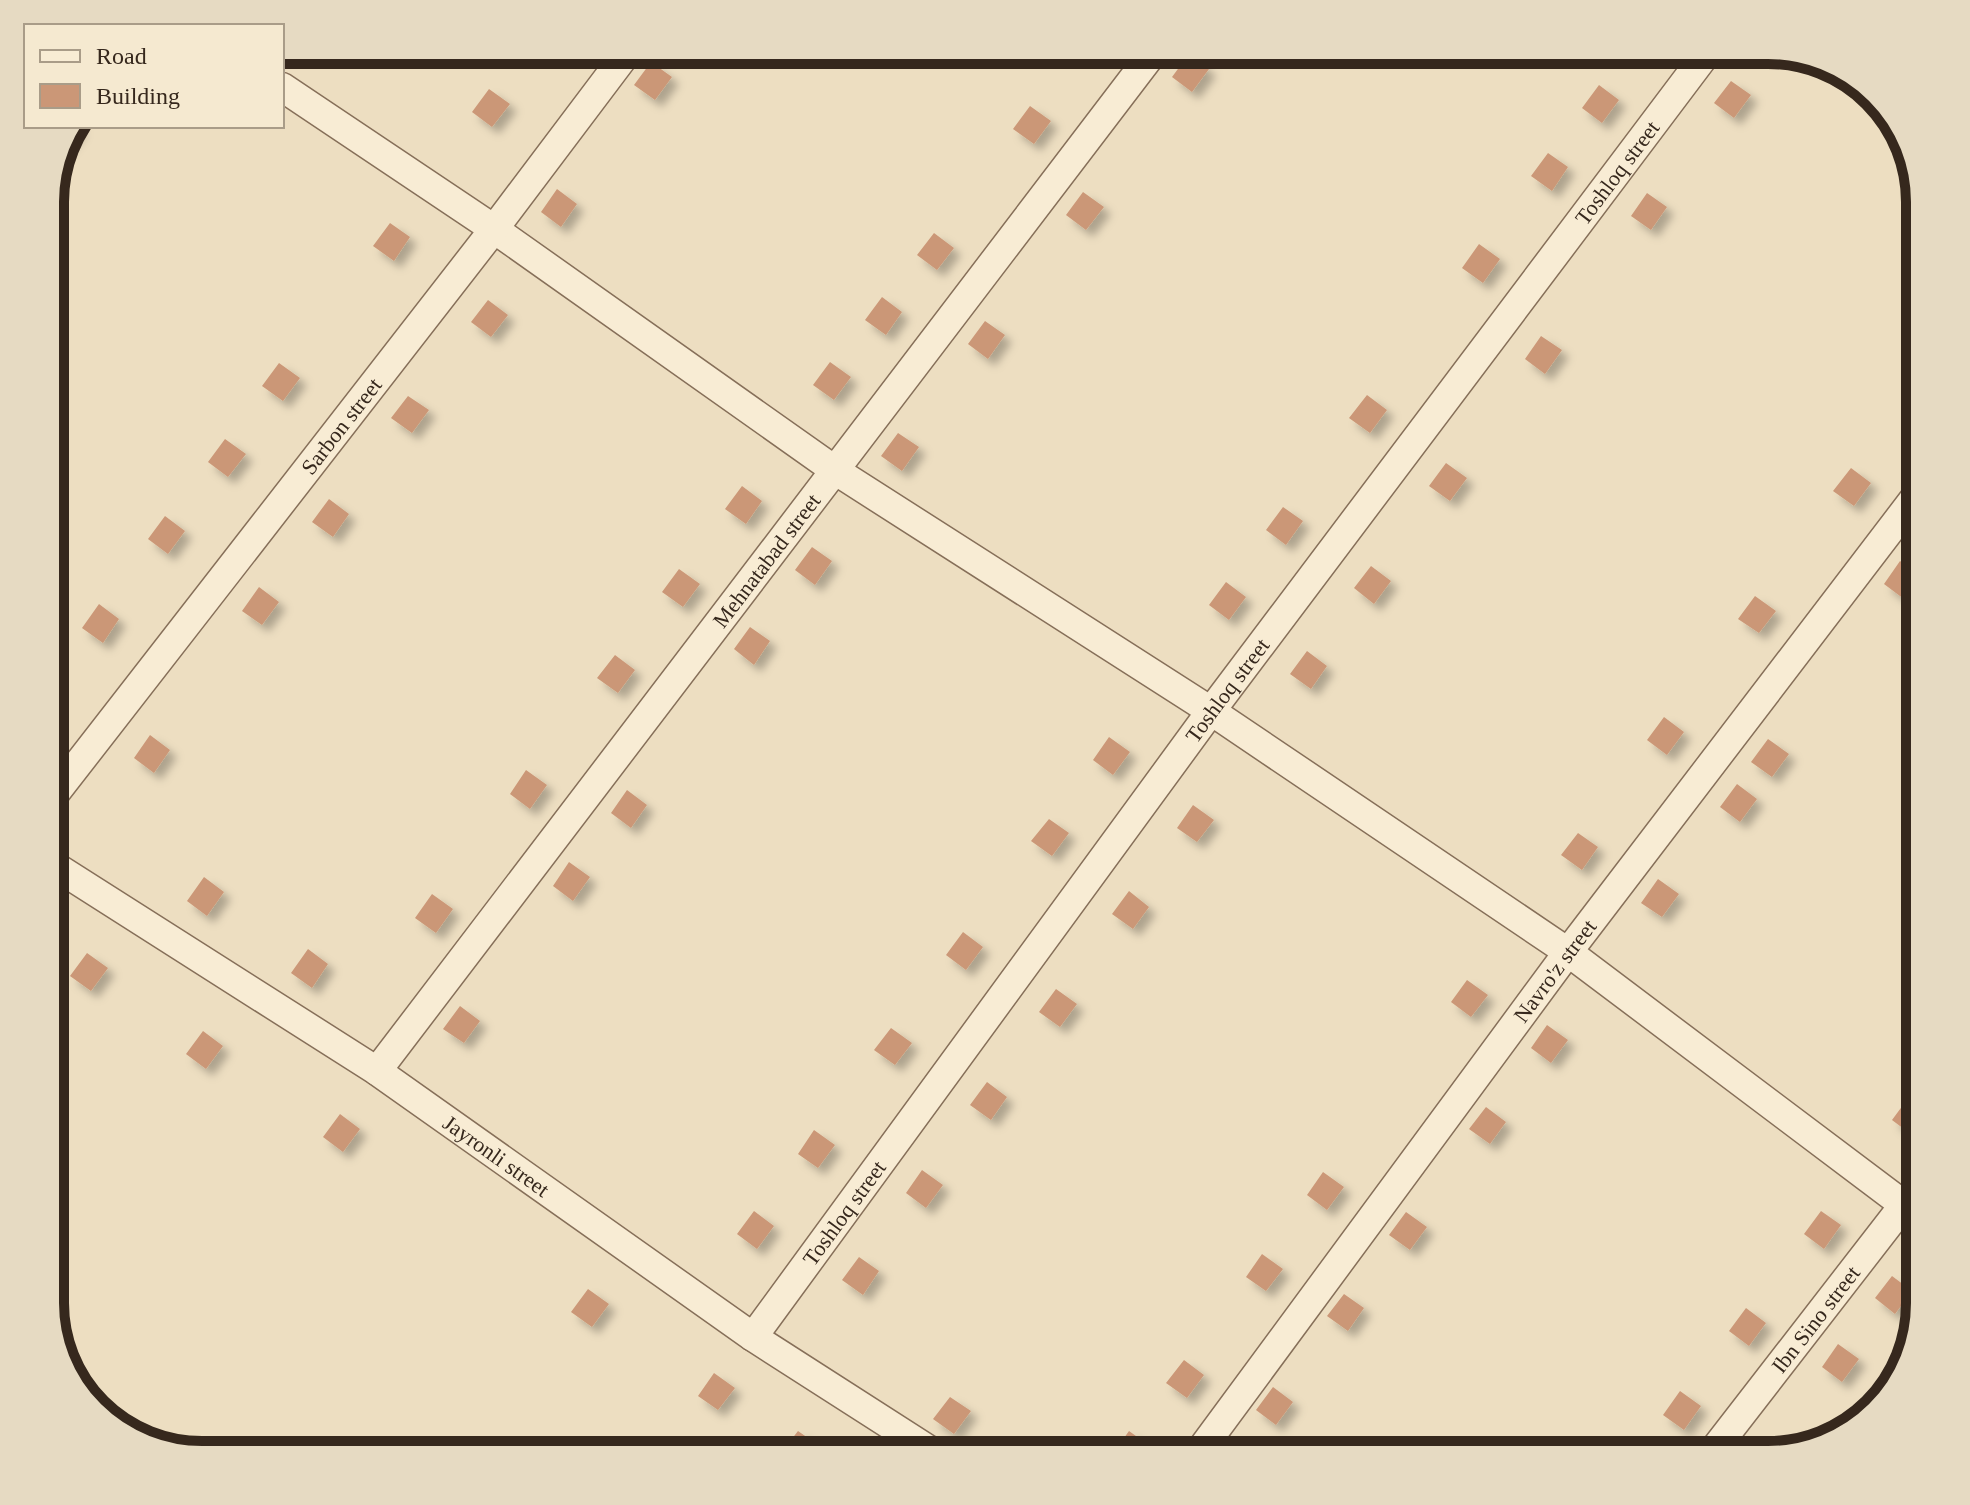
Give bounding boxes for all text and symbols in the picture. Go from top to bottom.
legend [24,24,284,128]
text: Road [96,43,147,69]
text: Building [96,83,180,109]
street label: Toshloq street [1570,115,1664,229]
street label: Sarbon street [296,373,386,479]
street label: Mehnatаbаd street [707,488,825,632]
street label: Toshloq street [1180,633,1274,747]
street label: Navro'z street [1508,914,1601,1027]
street label: Jayronli street [439,1110,554,1202]
street label: Toshloq street [797,1155,891,1270]
street label: Ibn Sino street [1766,1261,1865,1377]

